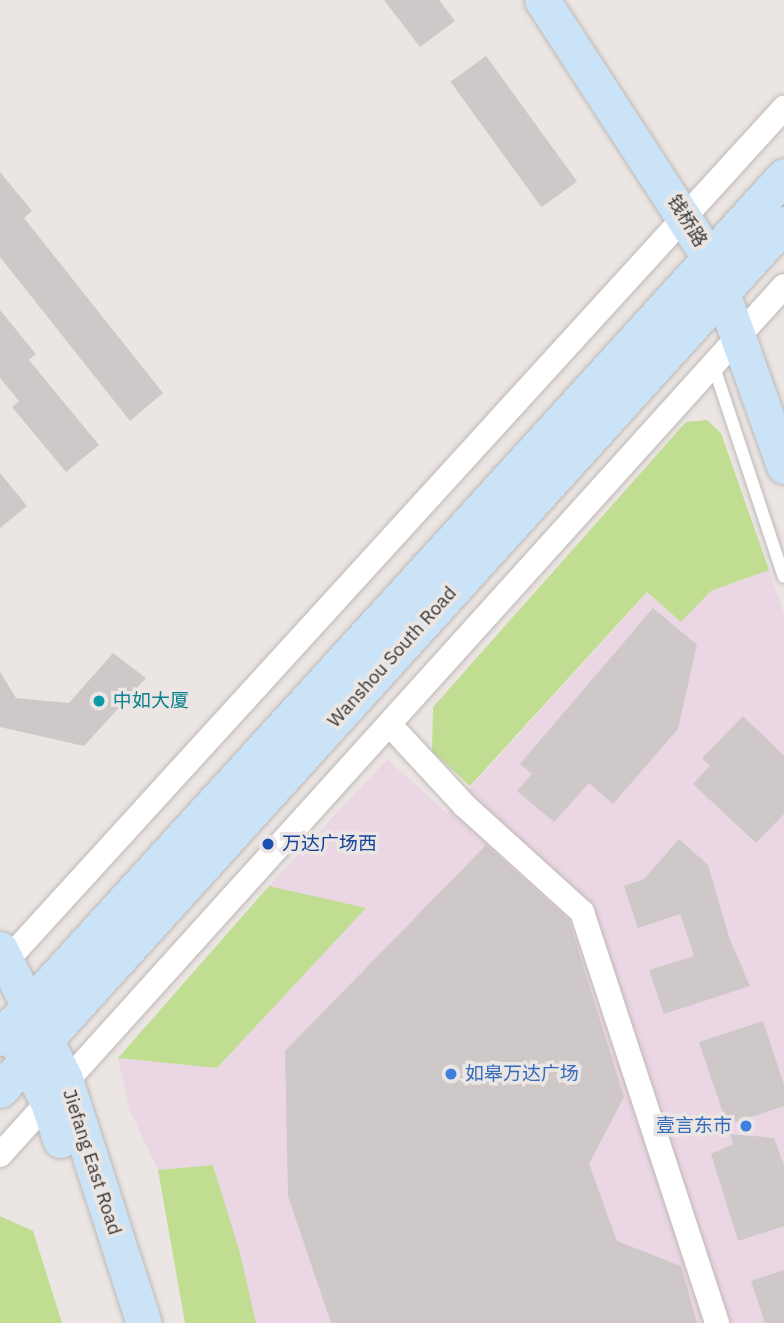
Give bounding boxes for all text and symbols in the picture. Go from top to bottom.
street label: 钱桥路 [662,191,712,251]
street label: Wanshou South Road [323,582,461,732]
place label: 中如大厦 [113,690,189,712]
marker: 中如大厦 [91,693,107,709]
place label: 万达广场西 [282,833,377,855]
marker: 万达广场西 [260,836,276,852]
place label: 如皋万达广场 [465,1063,579,1085]
marker: 如皋万达广场 [443,1066,459,1082]
street label: Jiefang East Road [58,1086,126,1238]
place label: 壹言东市 [656,1115,732,1137]
marker: 壹言东市 [738,1118,754,1134]

